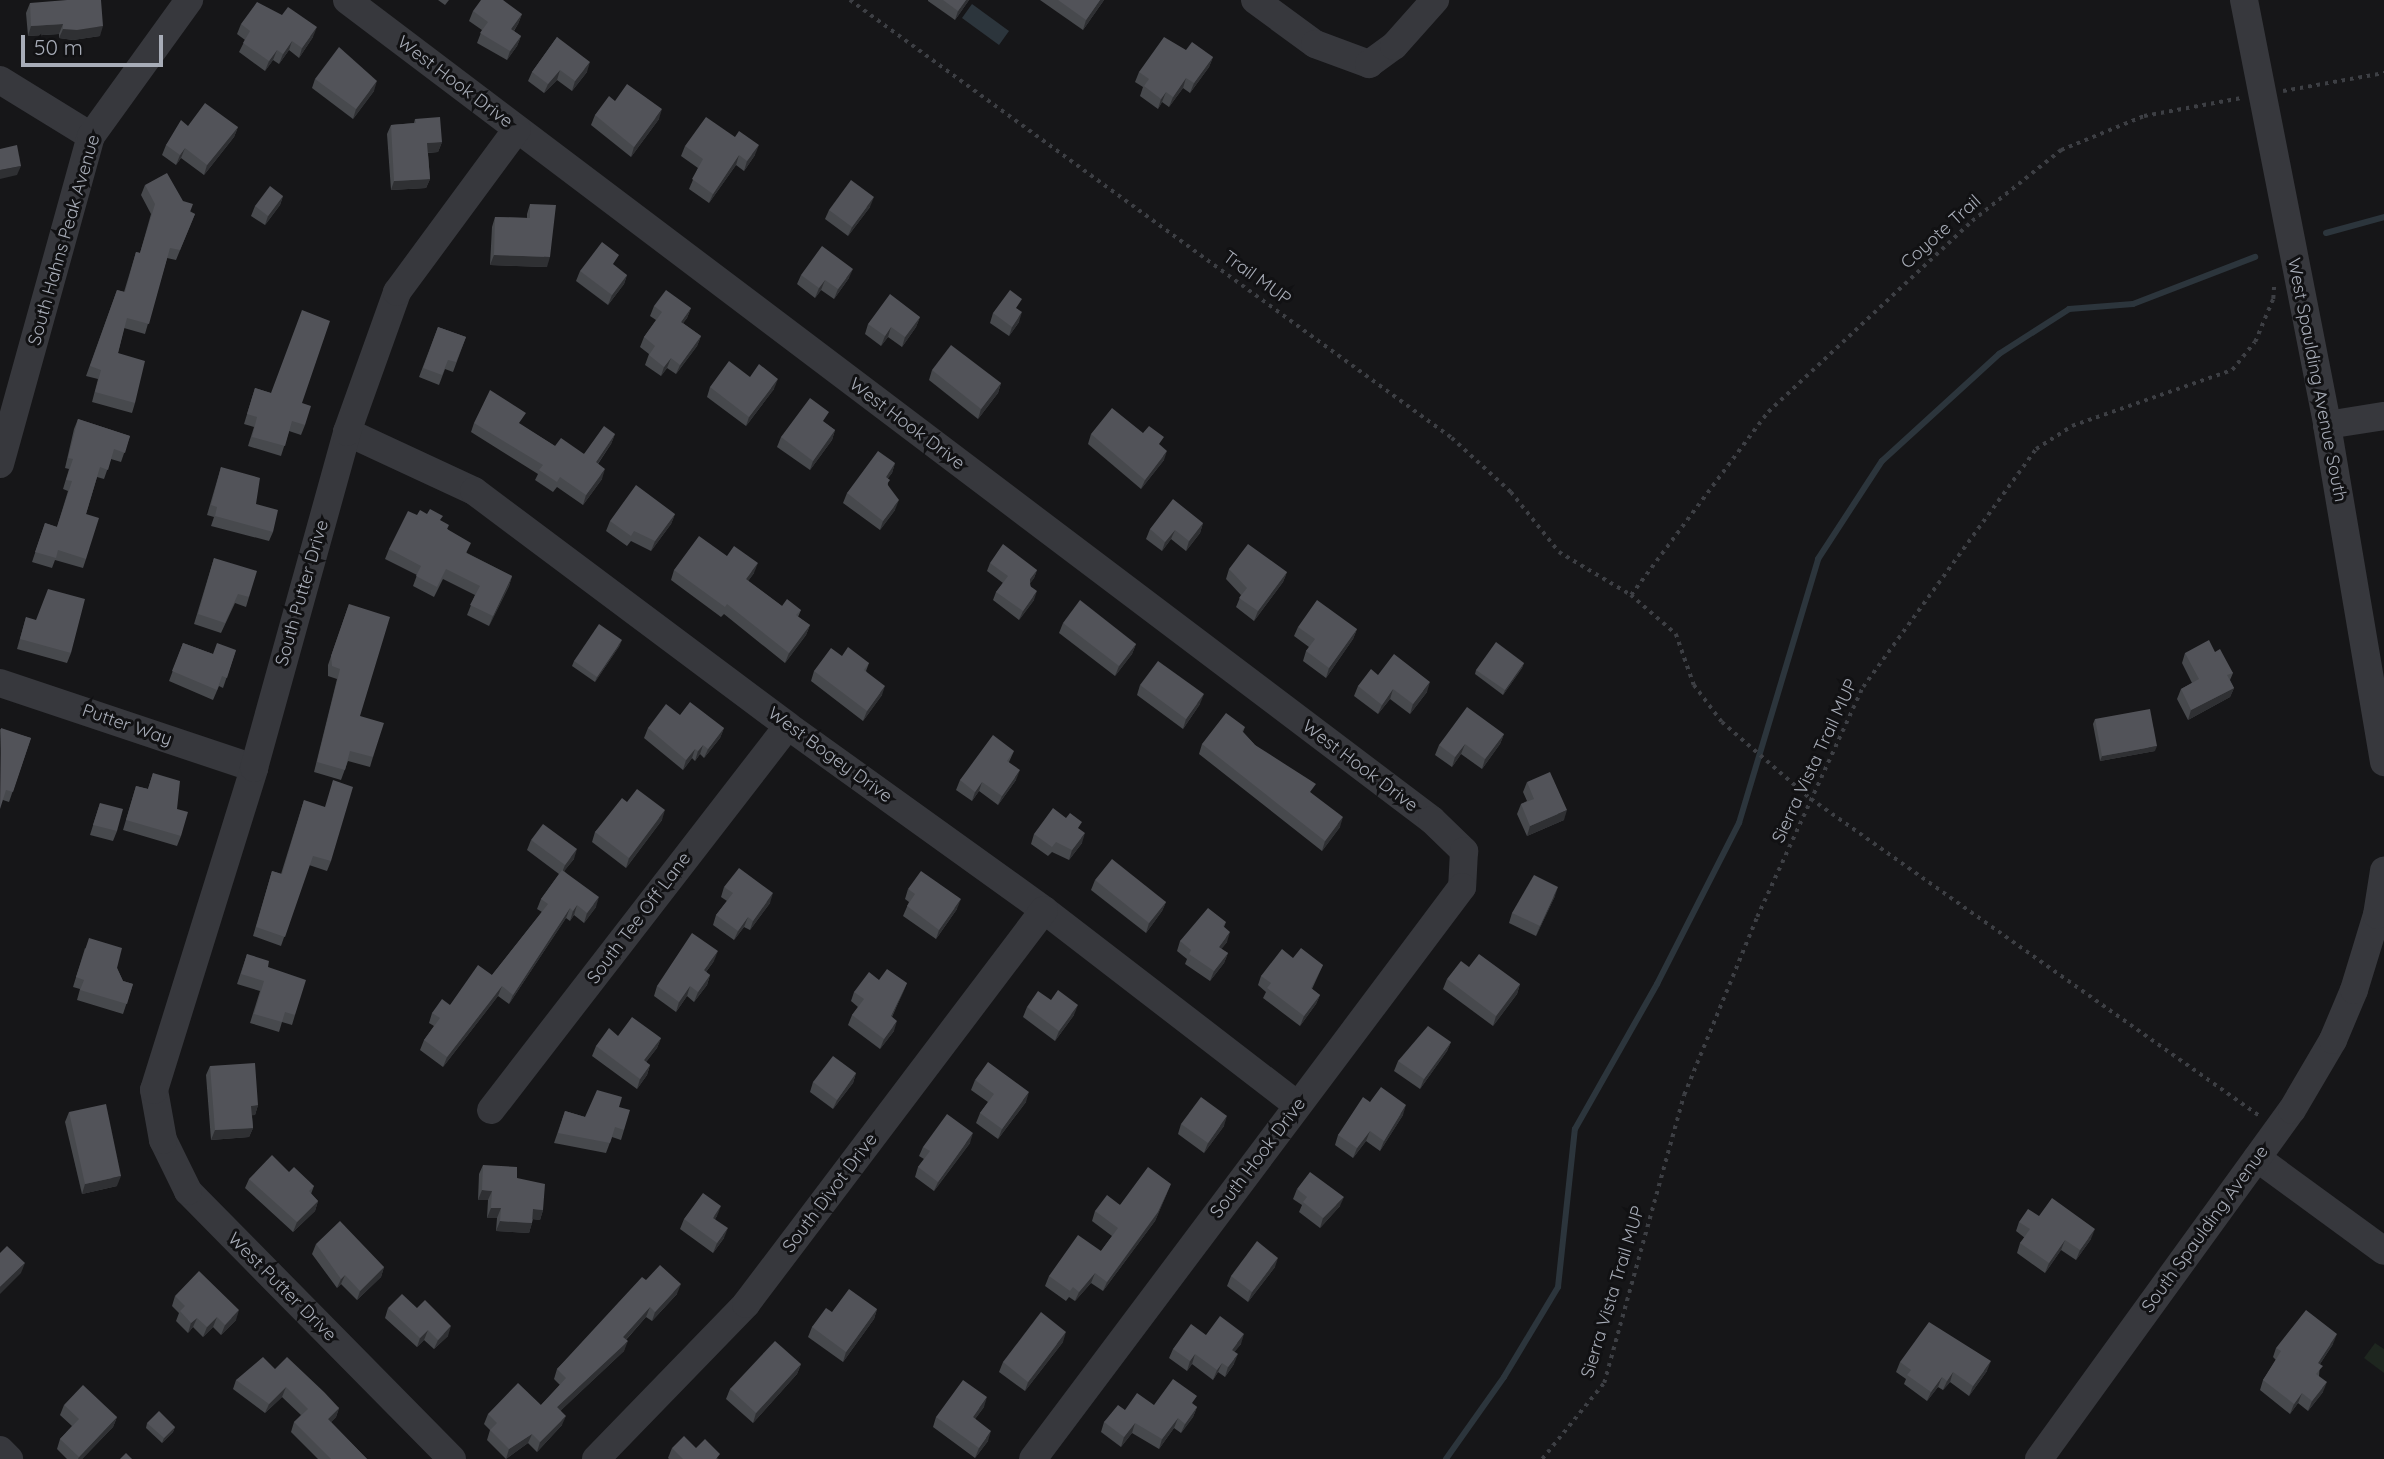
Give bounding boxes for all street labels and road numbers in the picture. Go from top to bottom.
street label: West Hook Drive [393,31,517,133]
street label: South Hahns Peak Avenue [24,132,104,348]
street label: Coyote Trail [1897,190,1985,274]
street label: Trail MUP [1219,246,1295,310]
street label: West Spaulding Avenue South [2283,256,2351,504]
street label: West Hook Drive [845,373,969,475]
street label: South Putter Drive [271,518,333,668]
street label: Sierra Vista Trail MUP [1767,676,1863,846]
street label: Putter Way [79,700,175,750]
street label: West Bogey Drive [763,703,897,807]
street label: West Hook Drive [1298,715,1422,817]
street label: South Tee Off Lane [582,848,696,988]
street label: South Hook Drive [1206,1094,1310,1222]
street label: South Divot Drive [778,1129,882,1257]
street label: South Spaulding Avenue [2137,1141,2273,1317]
street label: Sierra Vista Trail MUP [1577,1203,1649,1381]
street label: West Putter Drive [223,1228,341,1346]

